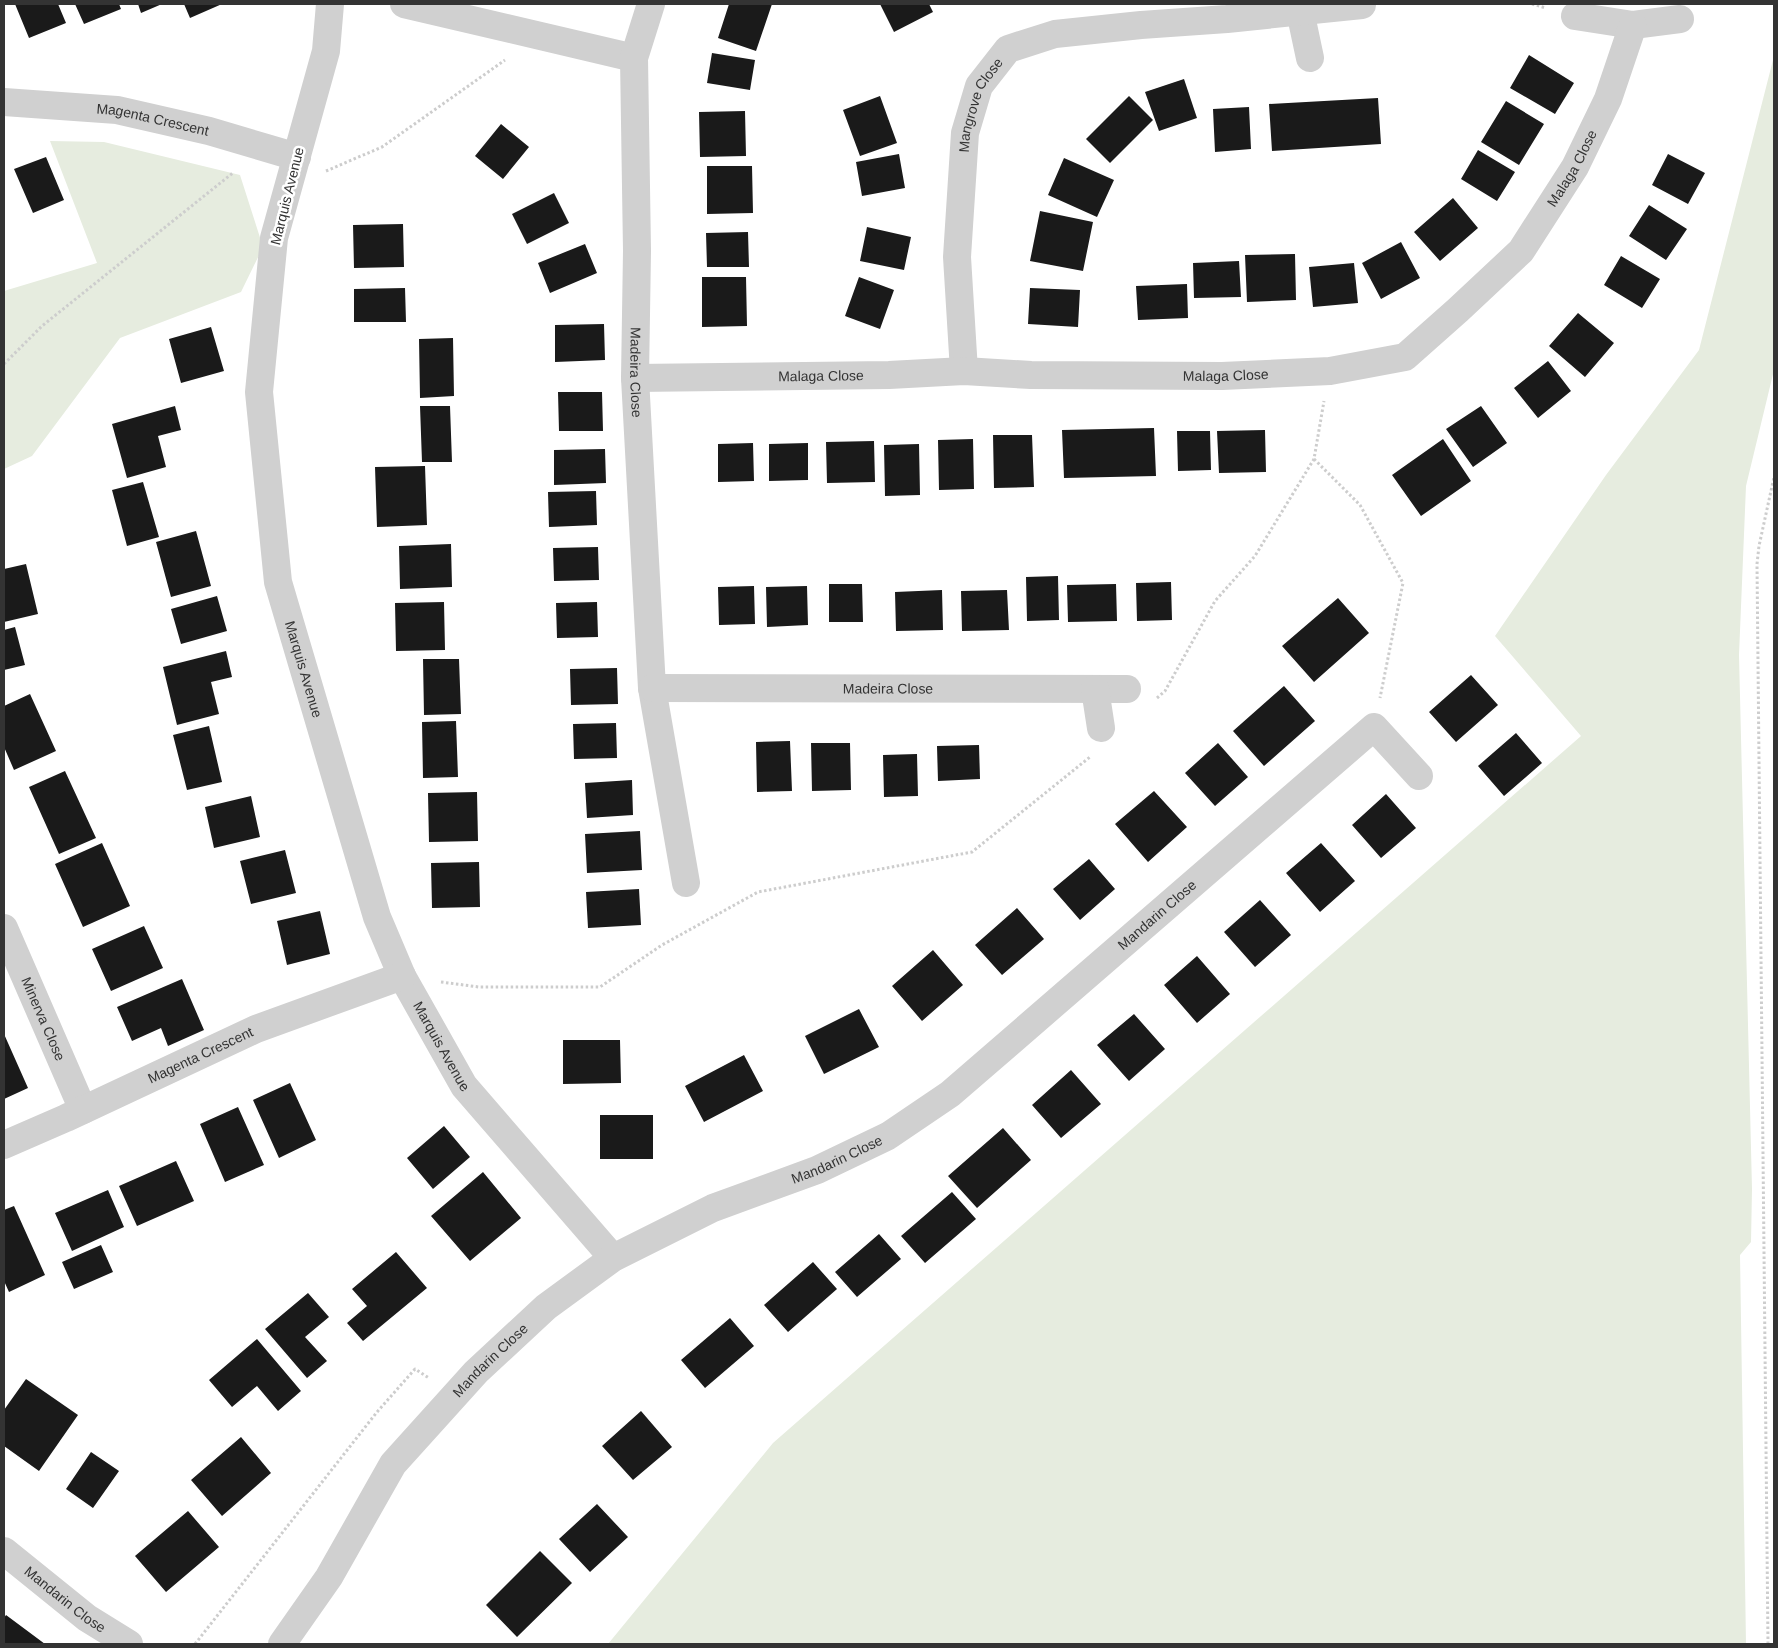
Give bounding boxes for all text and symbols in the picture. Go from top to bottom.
street label: Mangrove Close [956,55,1006,153]
street label: Magenta Crescent [96,101,211,139]
street label: Malaga Close [1544,127,1600,210]
street label: Marquis Avenue [267,145,307,247]
street label: Madeira Close [627,327,645,418]
street label: Malaga Close [1183,366,1269,384]
street label: Malaga Close [778,367,864,384]
street label: Marquis Avenue [282,619,326,720]
street label: Madeira Close [843,680,933,697]
street label: Mandarin Close [1115,877,1199,953]
street label: Minerva Close [18,975,69,1063]
street label: Marquis Avenue [410,999,473,1095]
street label: Magenta Crescent [145,1023,256,1087]
street label: Mandarin Close [789,1132,885,1187]
street label: Mandarin Close [449,1320,531,1400]
street label: Mandarin Close [21,1563,109,1636]

